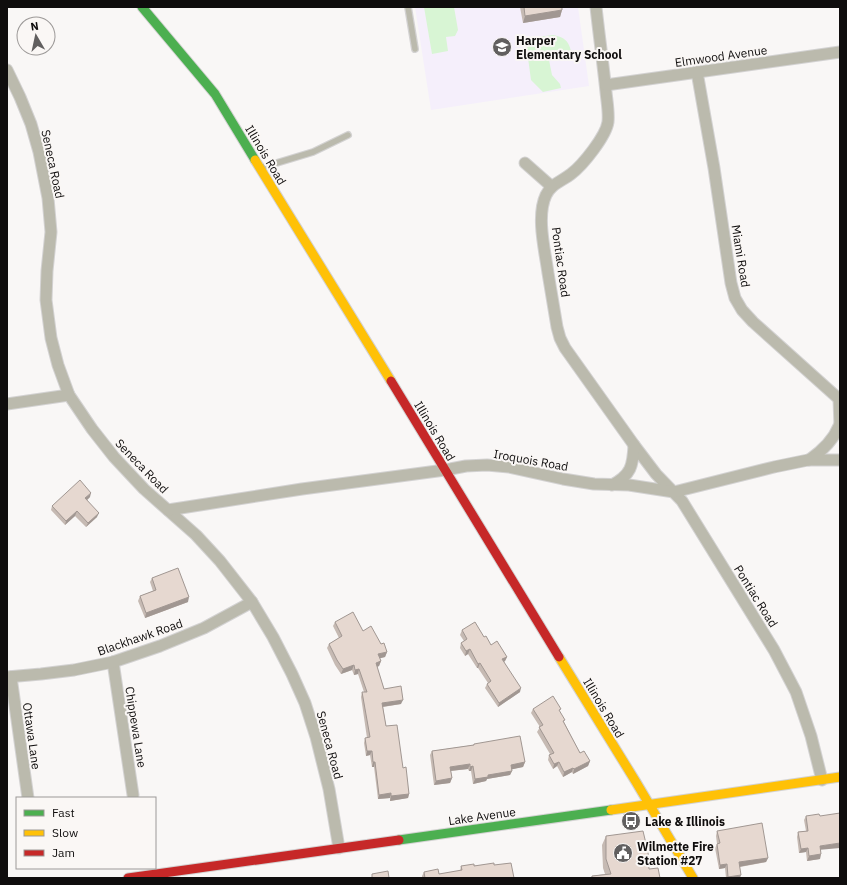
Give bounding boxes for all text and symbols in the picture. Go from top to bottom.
north arrow [16,16,56,56]
text: N [29,19,39,34]
place label: Harper Elementary School [516,33,622,62]
school or university icon: Harper Elementary School [491,36,513,58]
street label: Elmwood Avenue [674,42,769,70]
street label: Illinois Road [242,122,290,188]
street label: Seneca Road [38,128,68,200]
street label: Miami Road [729,224,753,288]
street label: Pontiac Road [549,226,573,298]
street label: Illinois Road [411,398,459,464]
street label: Seneca Road [112,436,172,496]
street label: Iroquois Road [492,446,570,474]
street label: Pontiac Road [731,562,781,630]
street label: Blackhawk Road [95,615,185,659]
street label: Illinois Road [580,675,628,741]
street label: Chippewa Lane [122,685,150,769]
street label: Ottawa Lane [20,702,44,771]
street label: Seneca Road [314,709,346,781]
legend [16,797,156,869]
street label: Lake Avenue [447,804,517,828]
text: Fast [52,805,75,820]
bus stop icon: Lake & Illinois [620,810,642,832]
place label: Lake & Illinois [645,814,725,829]
text: Slow [52,825,78,840]
place label: Wilmette Fire Station #27 [637,839,714,868]
public building icon: Wilmette Fire Station #27 [612,842,634,864]
text: Jam [52,845,75,860]

